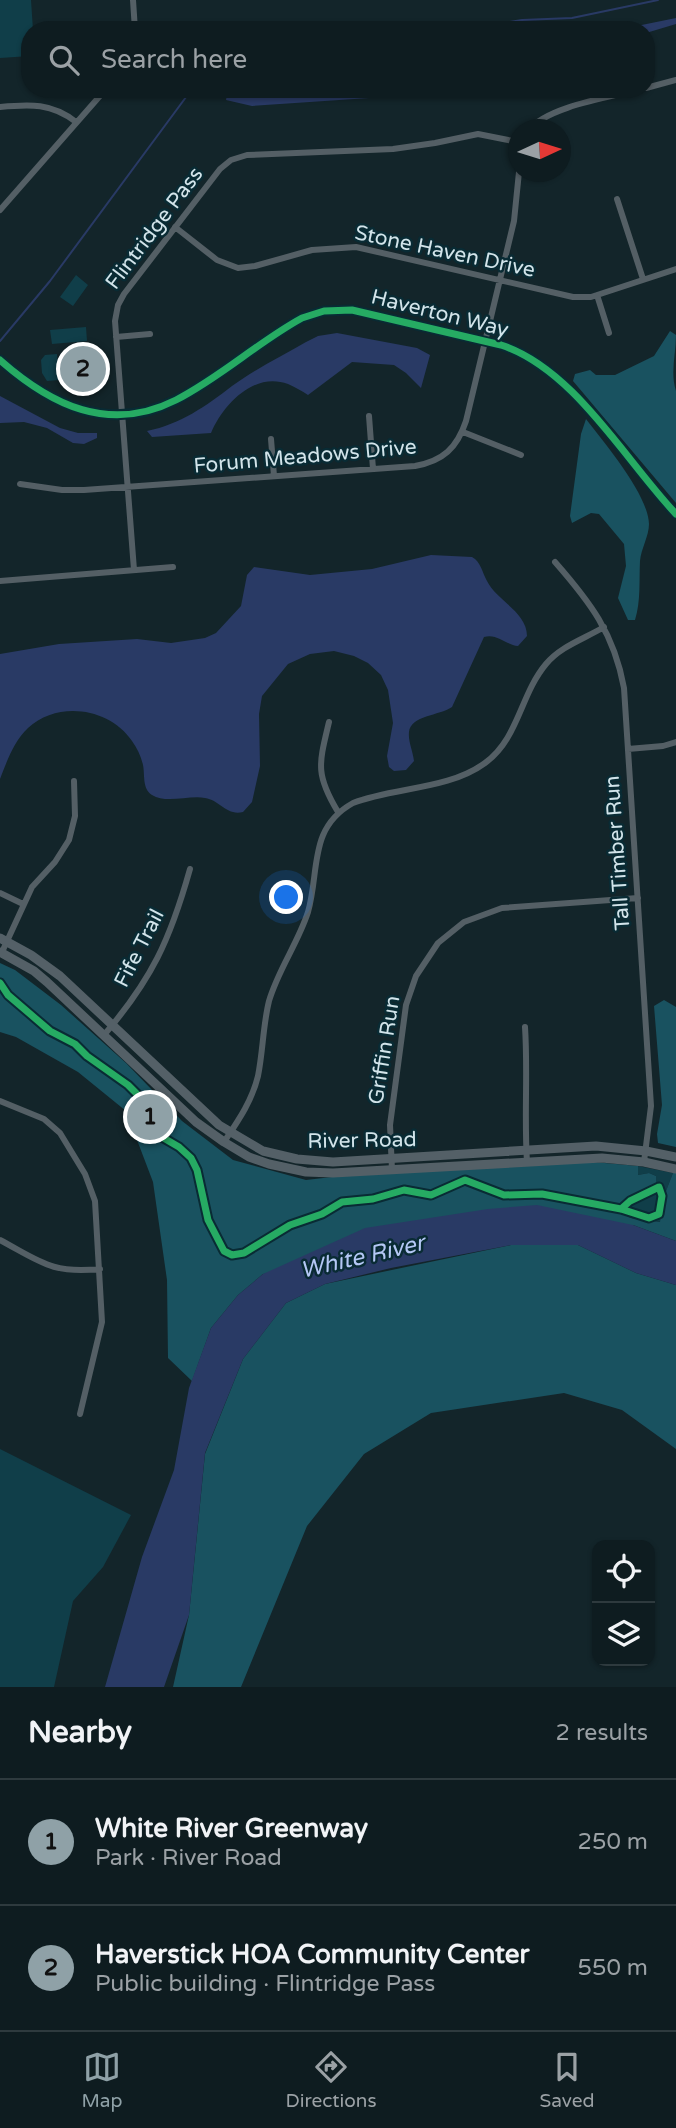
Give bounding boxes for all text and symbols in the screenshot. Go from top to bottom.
search box [21,21,655,98]
icon: search [45,41,83,79]
text: Search here [101,44,247,75]
north arrow [508,119,571,182]
street label: Flintridge Pass [100,162,208,294]
street label: Stone Haven Drive [353,220,537,283]
street label: Haverton Way [369,284,511,343]
pin: 2 [60,343,106,395]
street label: Forum Meadows Drive [193,434,418,479]
street label: Tall Timber Run [600,775,635,931]
your location [269,880,303,914]
street label: Fife Trail [109,905,170,991]
street label: Griffin Run [364,994,405,1106]
pin: 1 [127,1091,173,1143]
street label: River Road [307,1127,417,1154]
water label: White River [297,1228,430,1285]
map controls [592,1540,655,1666]
button: locate [592,1540,655,1603]
button: layers [592,1603,655,1666]
text: Nearby [28,1714,132,1751]
text: 2 results [555,1719,648,1747]
text: White River Greenway [95,1813,368,1844]
text: 1 [44,1828,58,1856]
text: 250 m [578,1828,648,1856]
text: Park · River Road [95,1844,282,1872]
text: Haverstick HOA Community Center [95,1939,529,1970]
text: 2 [44,1954,58,1982]
text: 550 m [578,1954,648,1982]
text: Public building · Flintridge Pass [95,1970,435,1998]
tab: Map [82,2048,123,2112]
tab: Directions [286,2048,377,2112]
tab: Saved [540,2048,594,2112]

